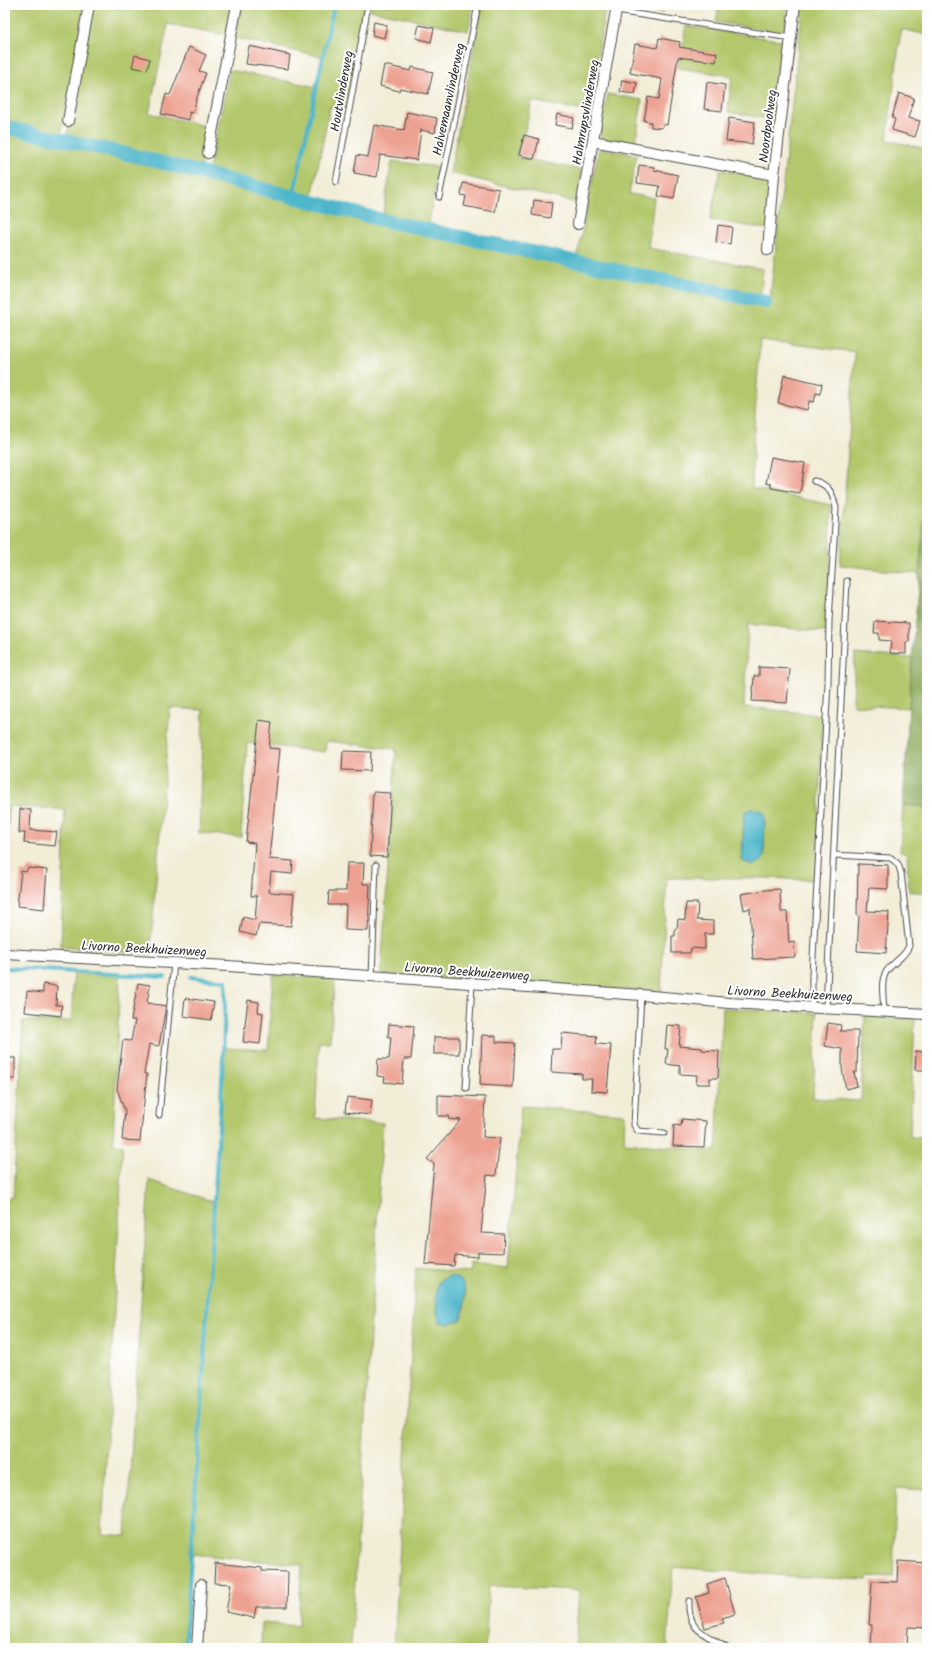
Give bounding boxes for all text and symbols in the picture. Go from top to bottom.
street label: Halvemaanvlinderweg [427,41,472,158]
street label: Houtvlinderweg [325,49,360,133]
street label: Halmrupsvlinderweg [567,58,606,167]
street label: Noordpoolweg [754,89,783,164]
street label: Livorno Beekhuizenweg [81,936,207,963]
street label: Livorno Beekhuizenweg [404,958,530,987]
street label: Livorno Beekhuizenweg [727,981,853,1008]

